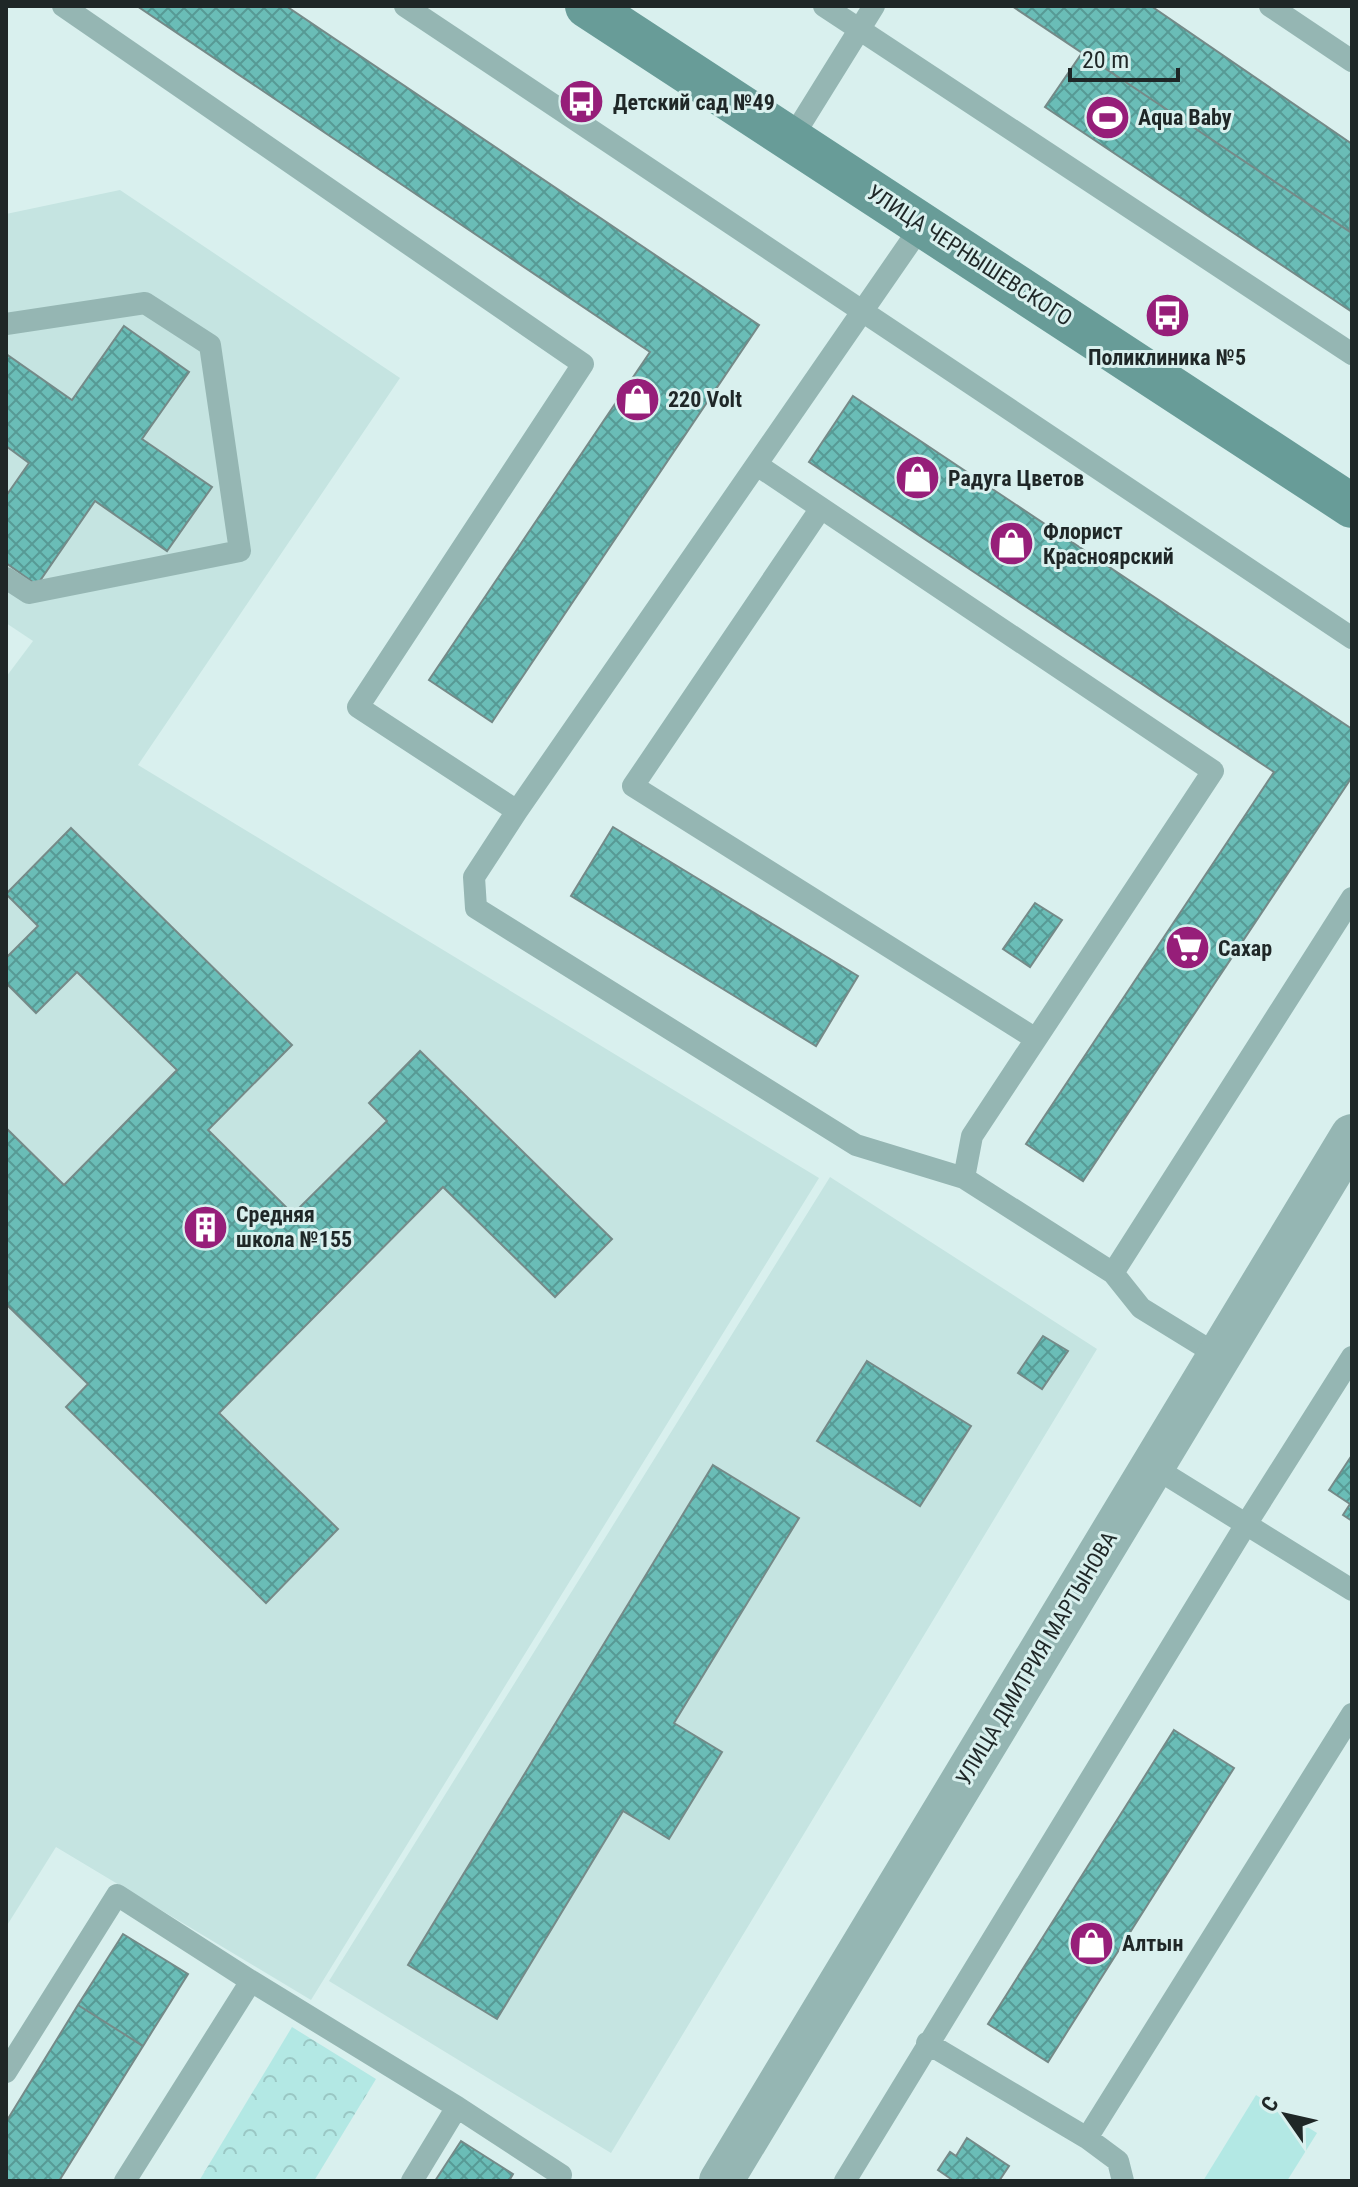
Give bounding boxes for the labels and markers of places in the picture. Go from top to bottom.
bus stop icon: Детский сад №49 [558,78,606,126]
place label: Детский сад №49 [613,90,775,115]
sports icon: Aqua Baby [1083,93,1131,141]
place label: Aqua Baby [1138,105,1232,130]
bus stop icon: Поликлиника №5 [1143,292,1191,340]
place label: Поликлиника №5 [1088,345,1246,370]
shop icon: 220 Volt [613,375,661,423]
place label: 220 Volt [668,387,742,412]
shop icon: Радуга Цветов [893,454,941,502]
place label: Радуга Цветов [948,466,1084,491]
place label: Флорист Красноярский [1043,519,1174,569]
shop icon: Флорист Красноярский [988,520,1036,568]
supermarket icon: Сахар [1163,924,1211,972]
place label: Сахар [1218,936,1272,961]
place label: Средняя школа №155 [236,1202,352,1252]
building icon: Средняя школа №155 [181,1203,229,1251]
shop icon: Алтын [1067,1919,1115,1967]
place label: Алтын [1122,1931,1183,1956]

